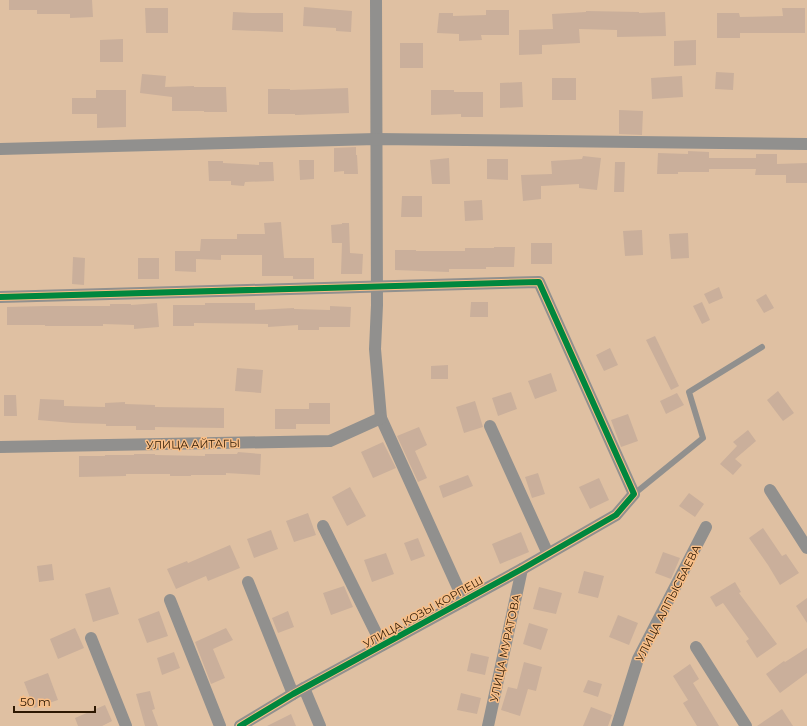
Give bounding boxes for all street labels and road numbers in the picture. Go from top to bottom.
street label: УЛИЦА АЙТАГЫ [146,436,240,452]
street label: УЛИЦА АЛПЫСБАЕВА [632,541,704,664]
street label: УЛИЦА КОЗЫ КОРПЕШ [361,573,485,651]
street label: УЛИЦА МУРАТОВА [487,592,523,703]

